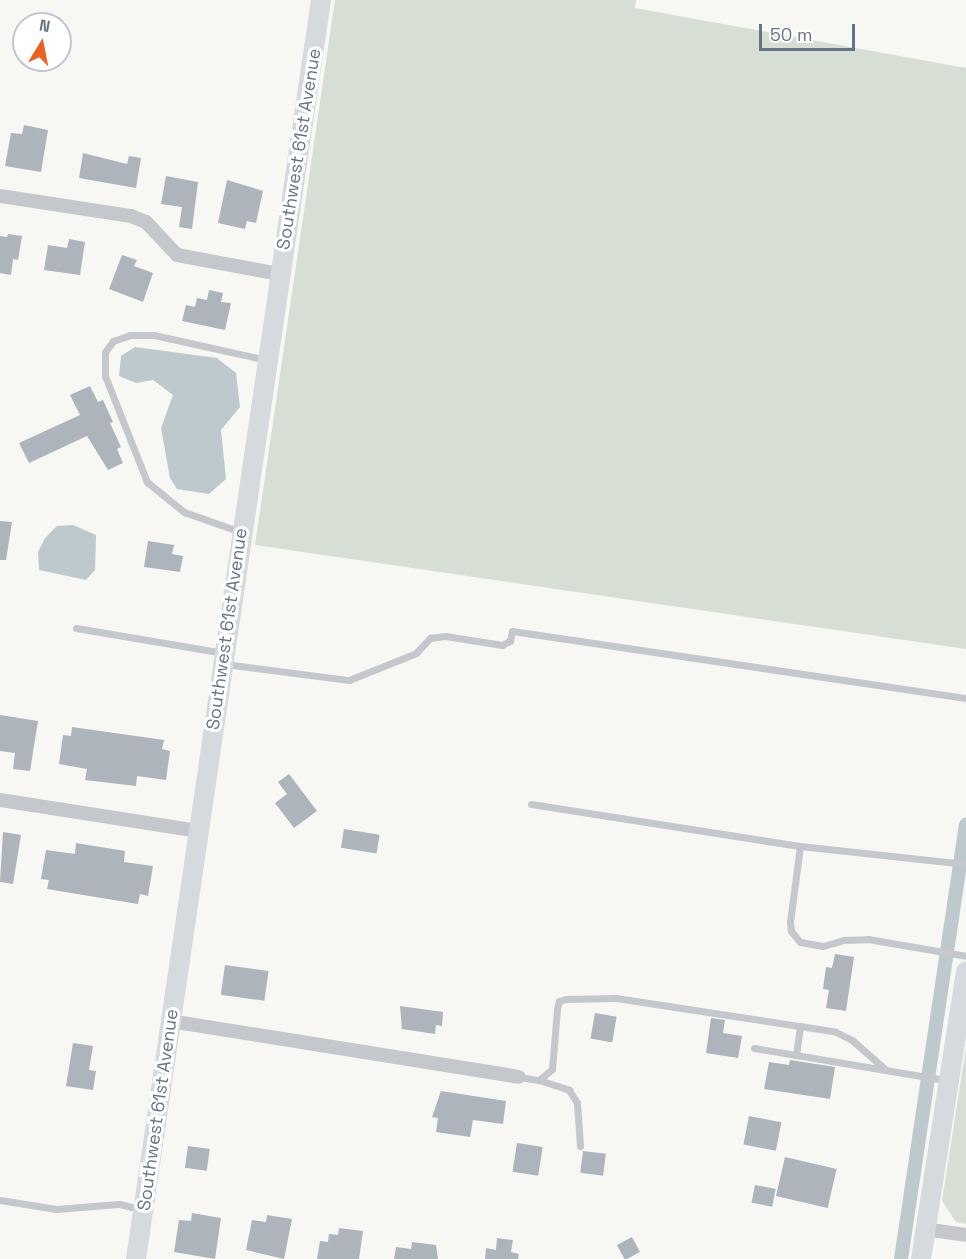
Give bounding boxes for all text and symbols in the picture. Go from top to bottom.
north arrow [12,12,72,72]
scale bar [762,12,858,50]
text: N [38,14,52,37]
text: 50 m [770,23,812,46]
street label: Southwest 61st Avenue [272,47,326,251]
street label: Southwest 61st Avenue [202,527,252,731]
street label: Southwest 61st Avenue [133,1008,183,1212]

